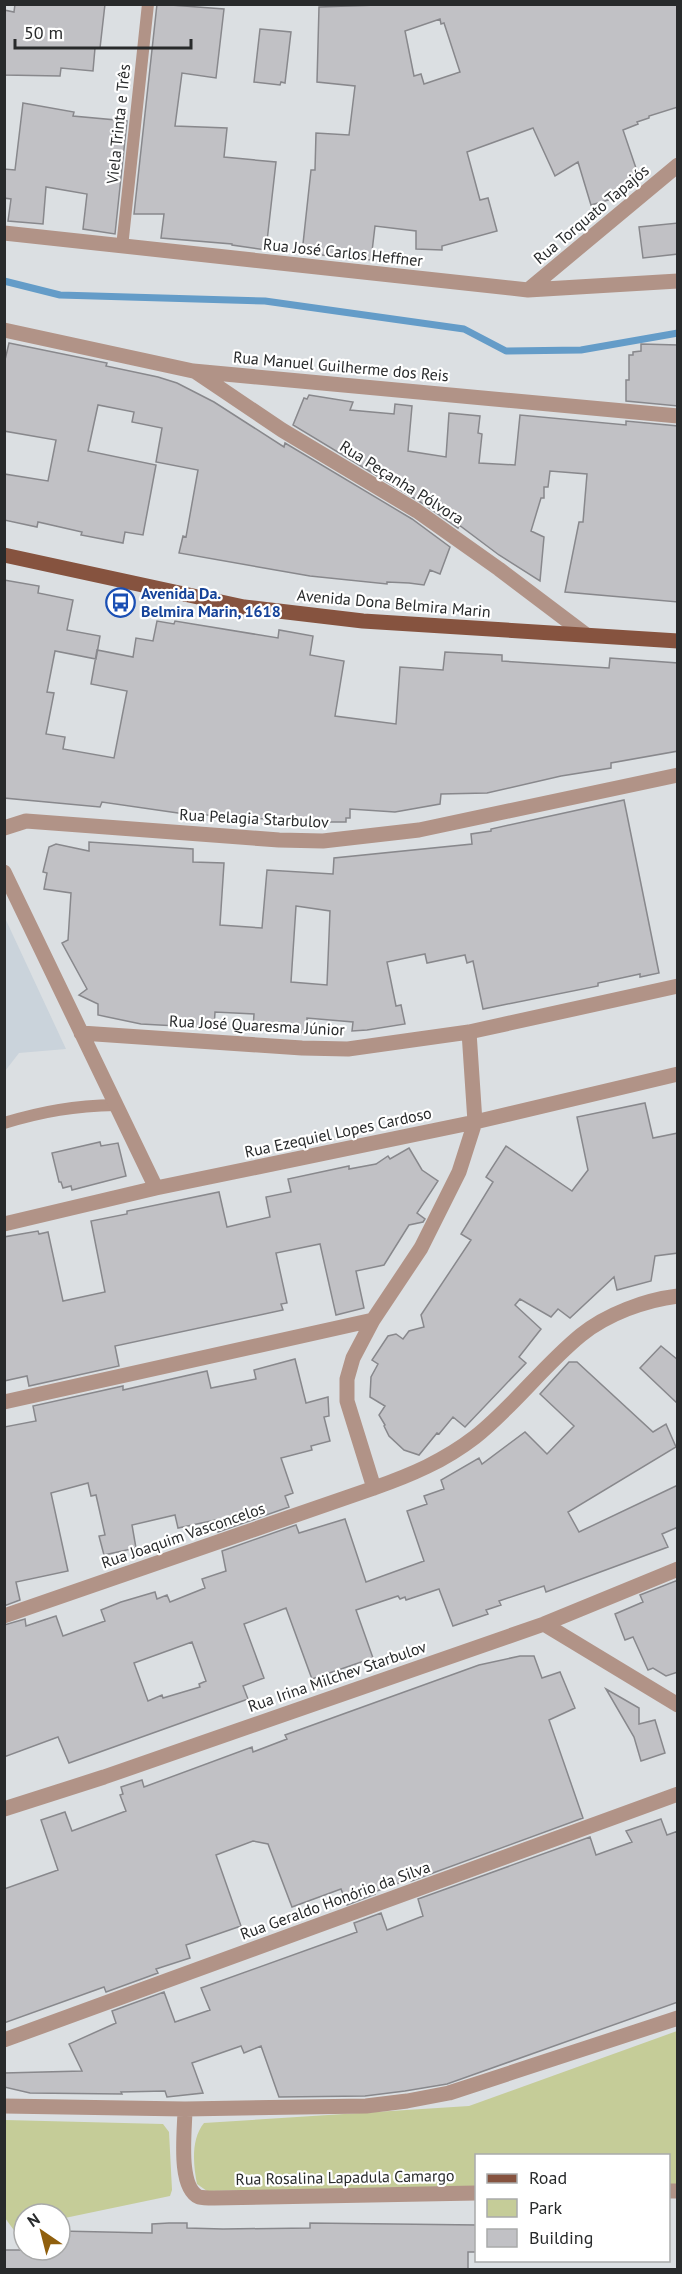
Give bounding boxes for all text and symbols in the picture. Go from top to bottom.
scale bar [15,12,190,50]
text: 50 m [24,21,63,44]
street label: Viela Trinta e Três [102,63,134,186]
street label: Rua Torquato Tapajós [529,160,653,268]
street label: Rua José Carlos Heffner [262,234,424,270]
street label: Rua Manuel Guilherme dos Reis [232,347,450,385]
street label: Rua Peçanha Pólvora [336,436,468,528]
place label: Avenida Da. Belmira Marin, 1618 [141,583,281,621]
street label: Avenida Dona Belmira Marin [296,585,492,621]
bus stop icon: Avenida Da. Belmira Marin, 1618 [104,586,136,618]
street label: Rua Pelagia Starbulov [179,804,330,832]
street label: Rua José Quaresma Júnior [169,1010,346,1040]
street label: Rua Ezequiel Lopes Cardoso [243,1102,433,1162]
street label: Rua Joaquim Vasconcelos [99,1498,268,1572]
street label: Rua Irina Milchev Starbulov [245,1636,429,1716]
street label: Rua Geraldo Honório da Silva [237,1856,433,1944]
legend [475,2154,670,2262]
street label: Rua Rosalina Lapadula Camargo [235,2165,455,2189]
text: Road [529,2166,567,2189]
text: Park [529,2196,562,2219]
north arrow [12,2202,72,2262]
text: N [23,2209,43,2231]
text: Building [529,2226,593,2249]

